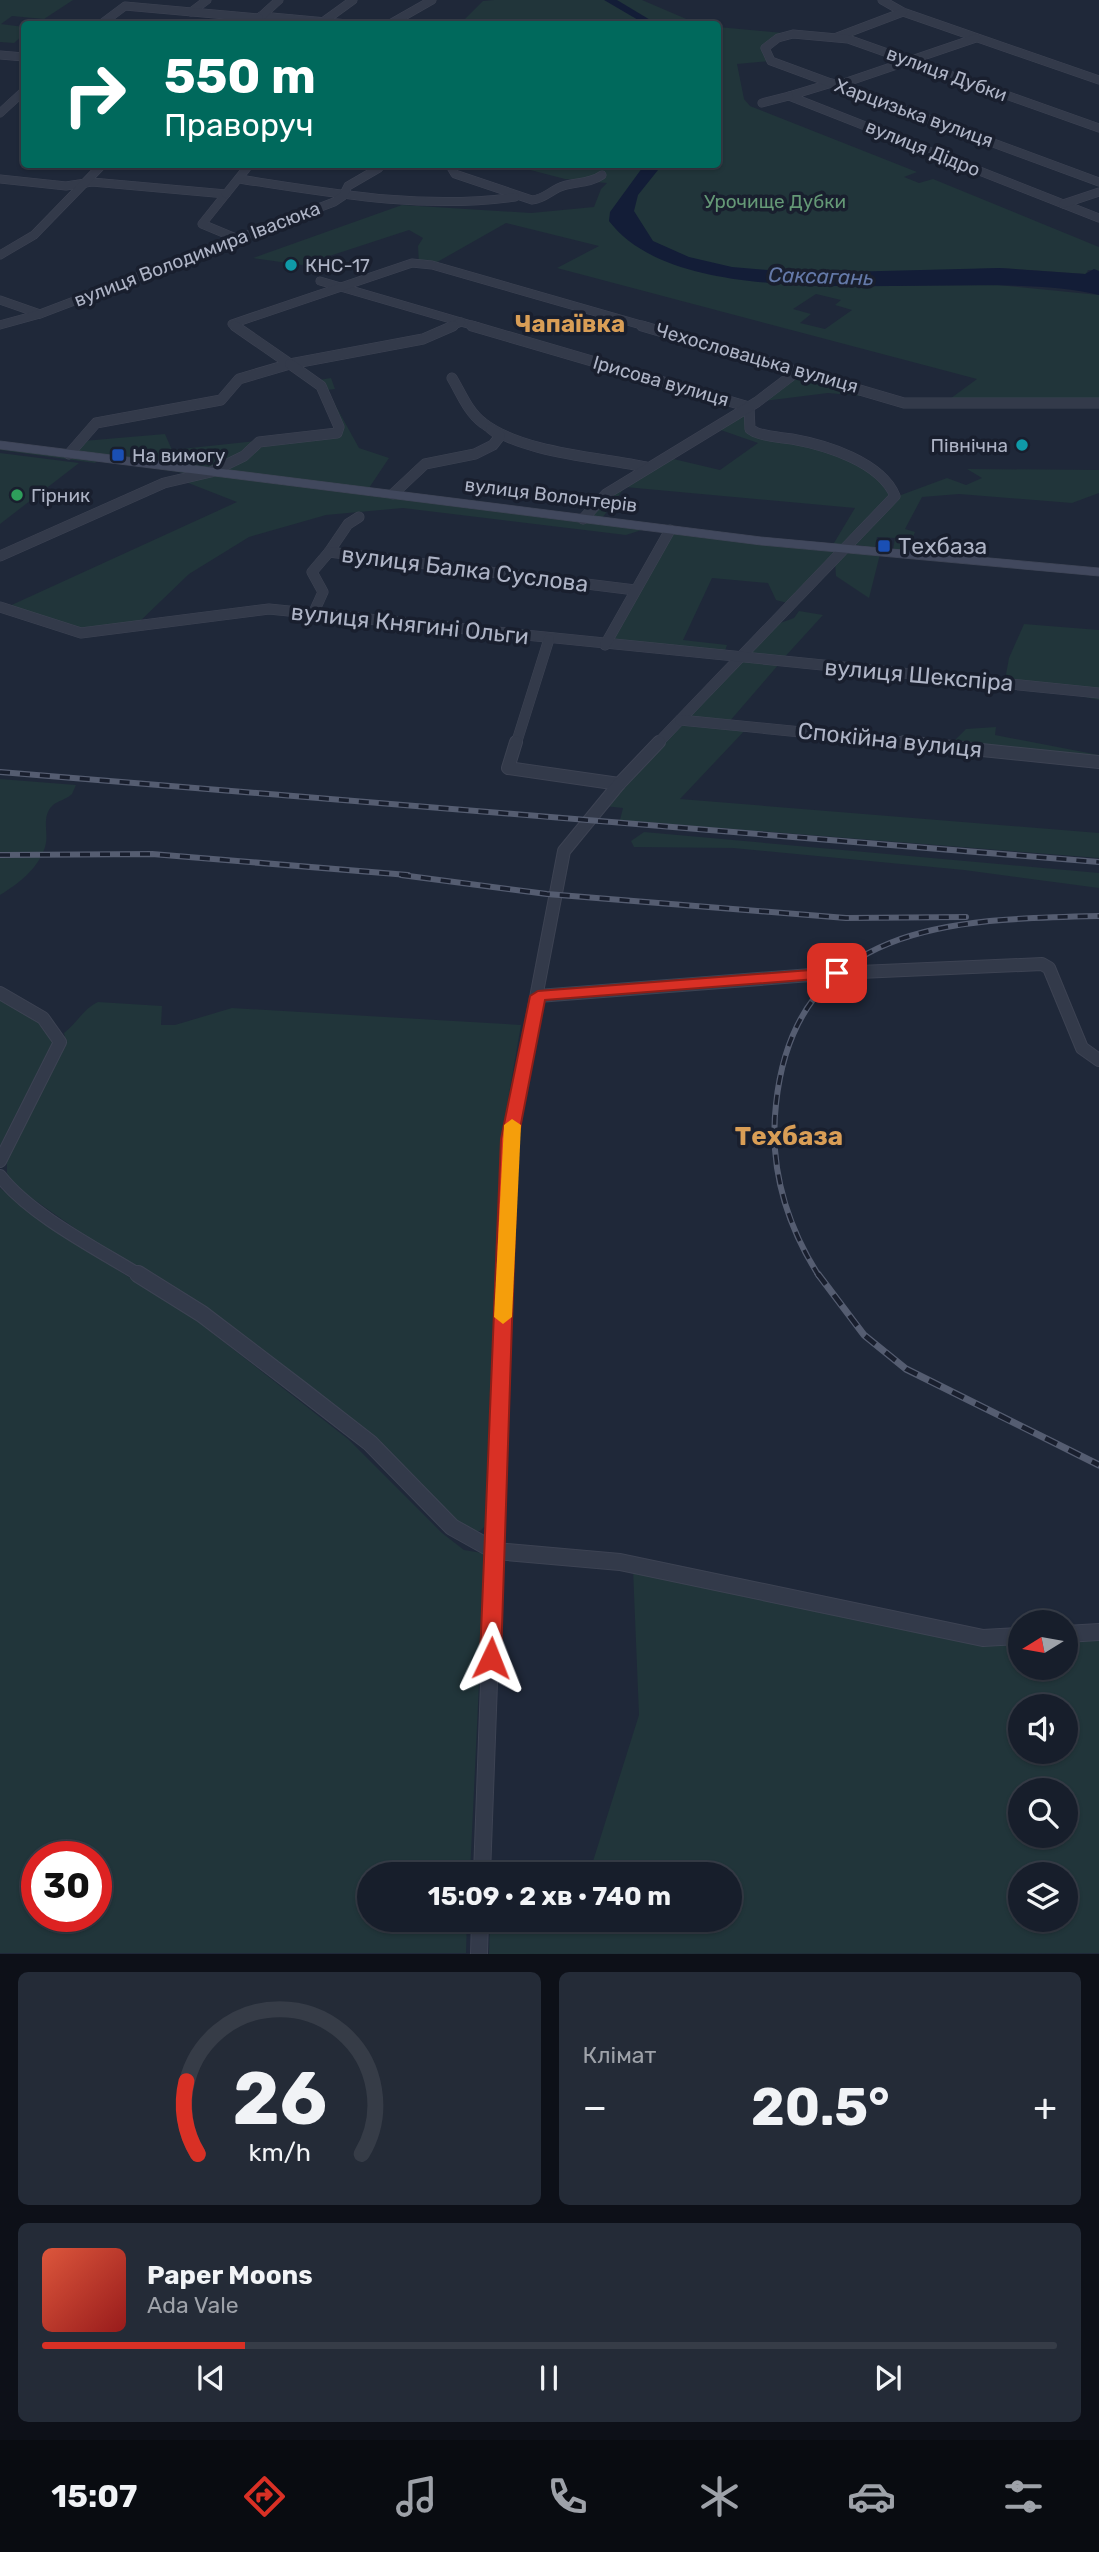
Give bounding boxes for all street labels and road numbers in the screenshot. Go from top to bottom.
street label: вулиця Дубки [884,42,1010,106]
street label: Харцизька вулиця [832,74,996,152]
street label: вулиця Дідро [862,115,984,181]
street label: вулиця Володимира Івасюка [71,196,323,312]
street label: Чехословацька вулиця [653,318,861,398]
street label: Ірисова вулиця [590,351,732,411]
street label: вулиця Волонтерів [463,473,639,517]
street label: вулиця Балка Суслова [340,540,590,598]
street label: вулиця Княгині Ольги [290,598,530,650]
street label: вулиця Шекспіра [823,653,1015,697]
street label: Спокійна вулиця [796,716,984,764]

